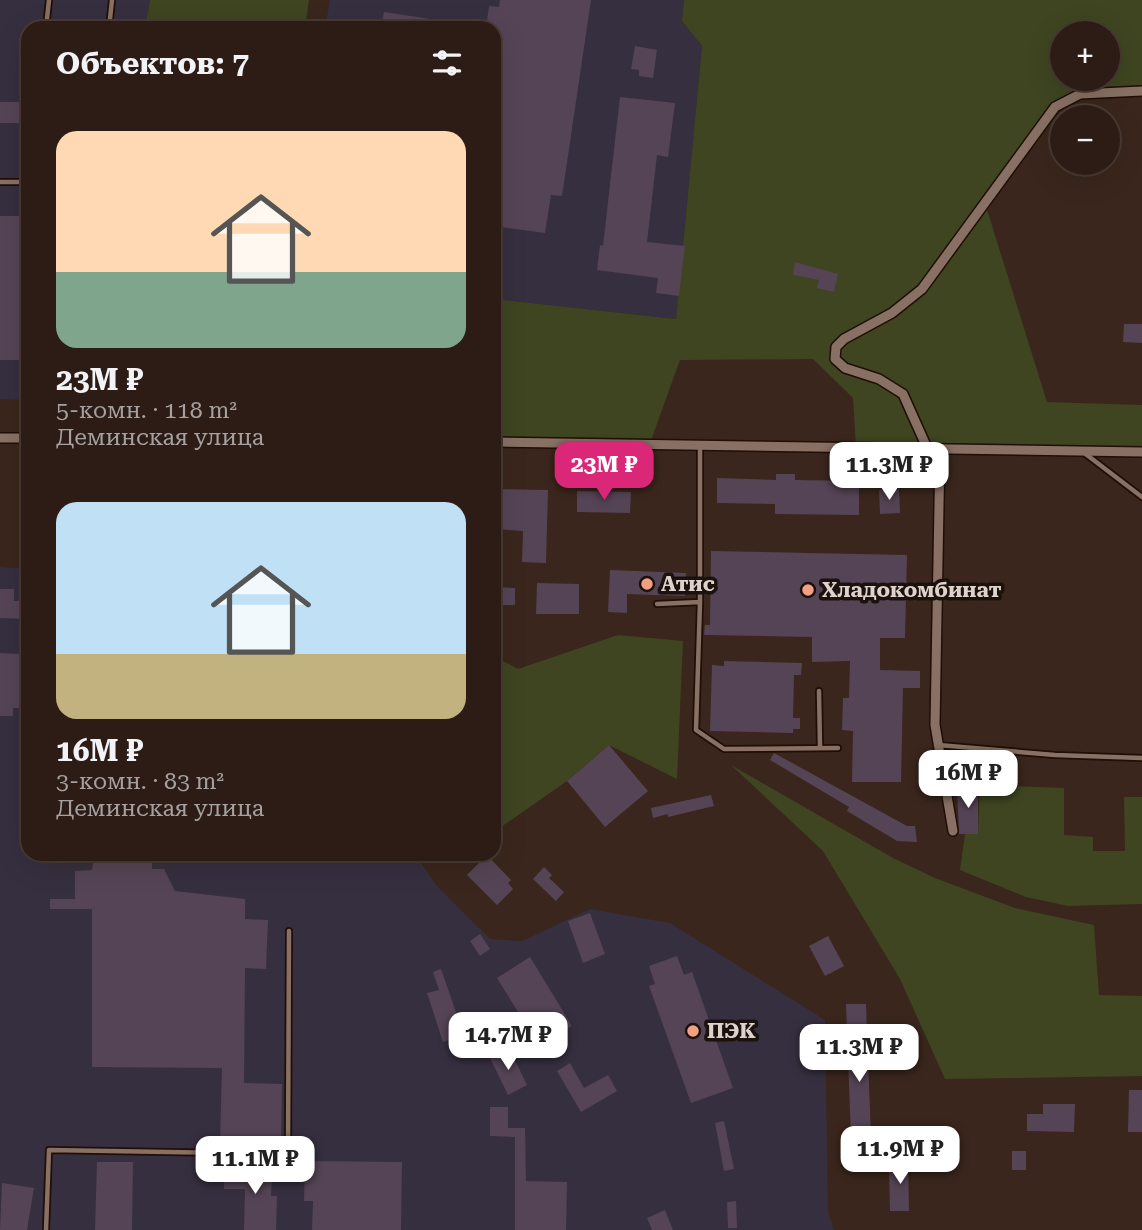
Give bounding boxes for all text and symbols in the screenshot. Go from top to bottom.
map controls [1050,21,1120,175]
button: + [1050,21,1120,91]
icon: filters [428,44,466,82]
text: Объектов: 7 [56,46,249,81]
button: − [1050,105,1120,175]
icon: home [198,176,324,302]
text: 23M ₽ [56,362,143,397]
text: 5-комн. · 118 m² [56,397,237,424]
text: Деминская улица [56,424,264,451]
pin: 23M ₽ [555,442,653,502]
pin: 11.3M ₽ [824,442,954,502]
text: 23M ₽ [571,451,637,478]
text: 11.3M ₽ [846,451,932,478]
icon: home [198,547,324,673]
place label: Атис [661,572,715,596]
marker: Атис [639,576,655,592]
place label: Хладокомбинат [822,578,1002,602]
marker: Хладокомбинат [800,582,816,598]
text: 16M ₽ [56,733,143,768]
pin: 16M ₽ [919,750,1017,810]
text: 16M ₽ [935,759,1001,786]
text: 3-комн. · 83 m² [56,768,224,795]
text: Деминская улица [56,795,264,822]
pin: 14.7M ₽ [443,1012,573,1072]
place label: ПЭК [707,1019,756,1043]
text: 14.7M ₽ [465,1021,551,1048]
marker: ПЭК [685,1023,701,1039]
pin: 11.3M ₽ [794,1024,924,1084]
text: 11.3M ₽ [816,1033,902,1060]
pin: 11.9M ₽ [835,1126,965,1186]
text: 11.9M ₽ [857,1135,943,1162]
pin: 11.1M ₽ [190,1136,320,1196]
text: 11.1M ₽ [212,1145,298,1172]

